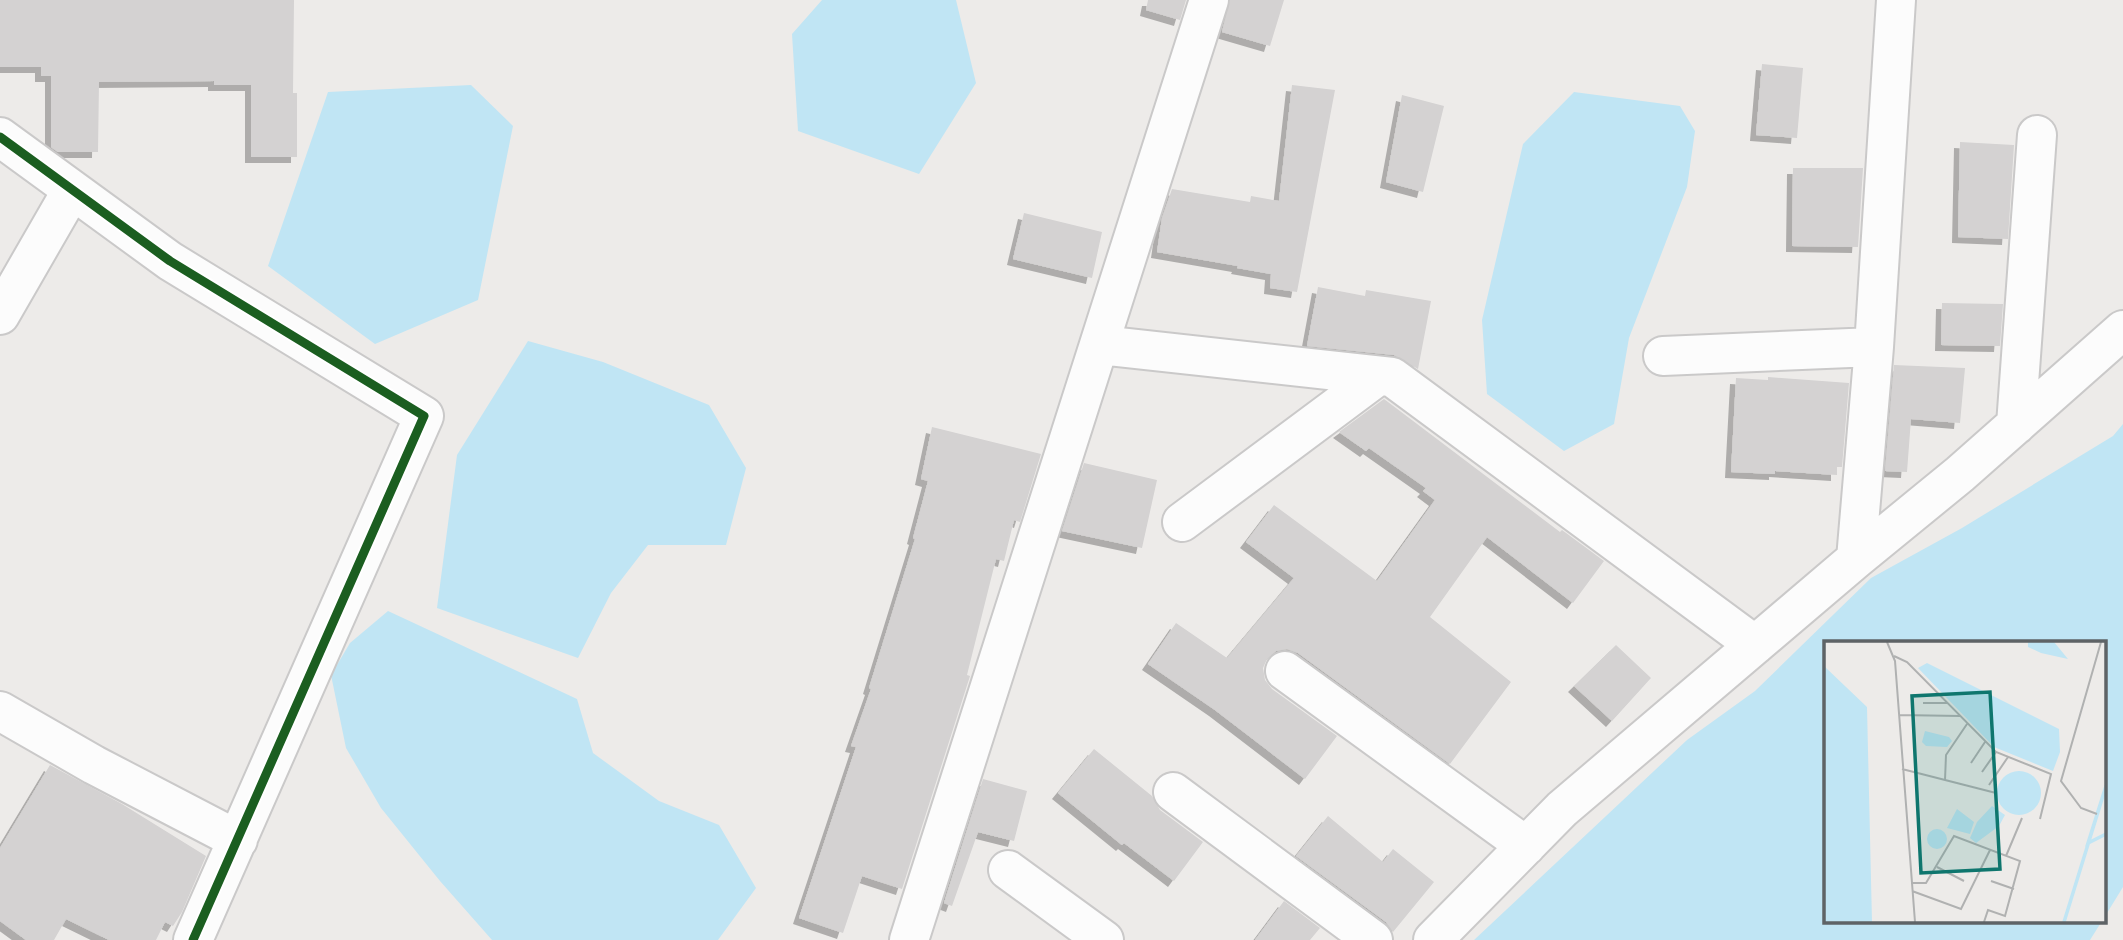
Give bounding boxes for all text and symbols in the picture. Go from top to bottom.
inset map [1824,641,2106,922]

